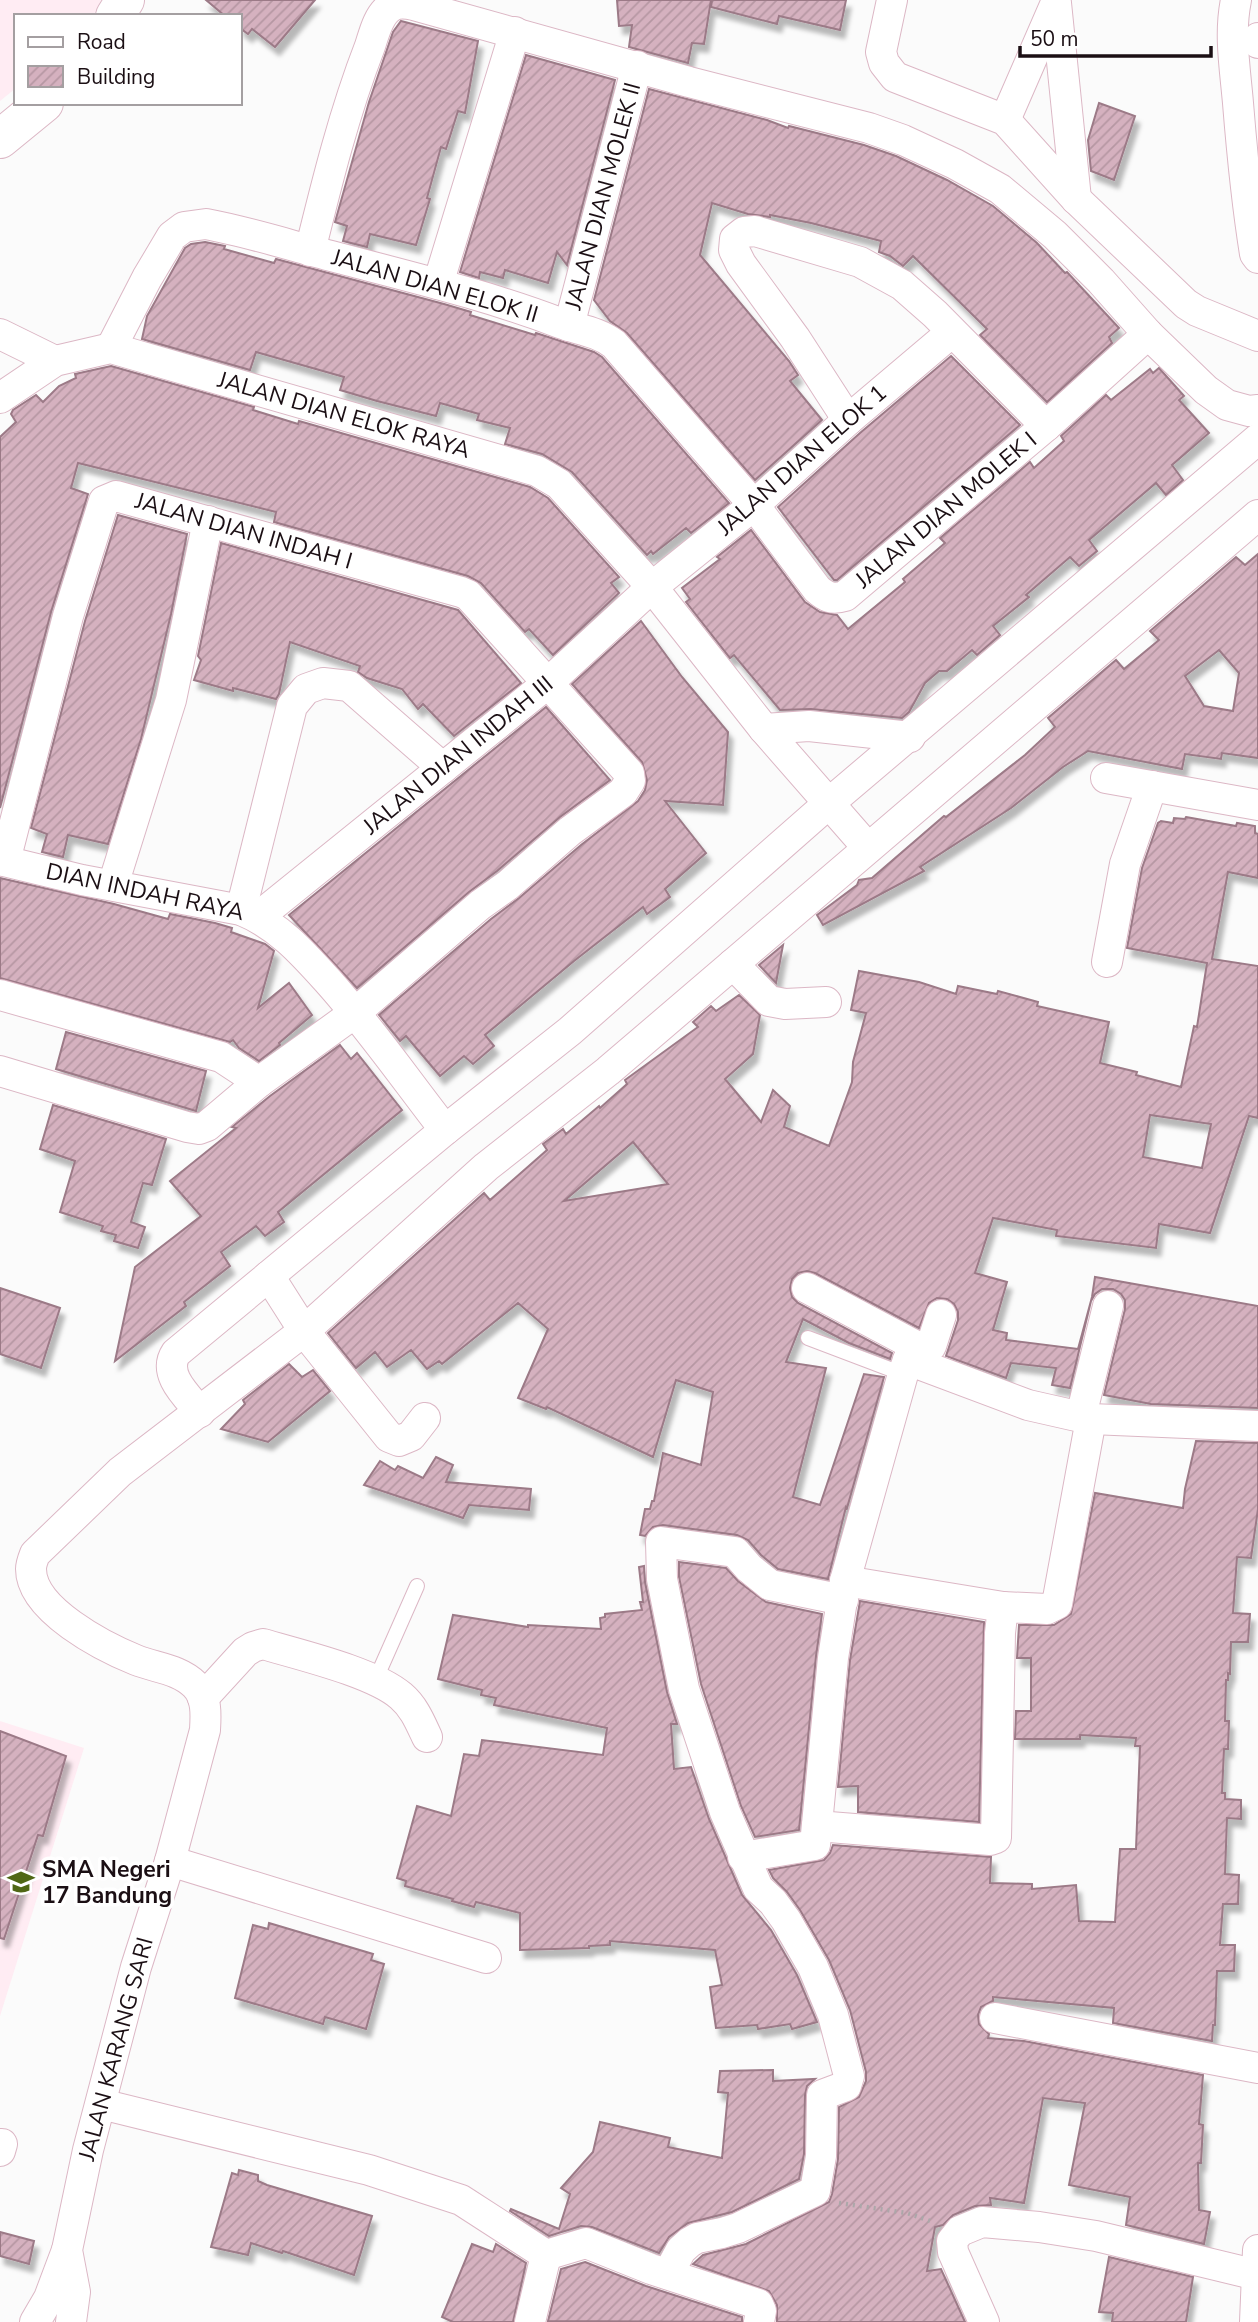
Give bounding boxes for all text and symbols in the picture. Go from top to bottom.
legend [14,14,242,105]
scale bar [1020,14,1211,58]
text: 50 m [1030,25,1079,53]
text: Road [77,28,126,56]
text: Building [77,63,155,91]
street label: JALAN DIAN MOLEK II [558,79,648,314]
street label: JALAN DIAN ELOK II [327,241,542,330]
street label: JALAN DIAN ELOK RAYA [213,364,474,466]
street label: JALAN DIAN ELOK 1 [710,378,893,543]
street label: JALAN DIAN MOLEK I [848,425,1043,596]
street label: JALAN DIAN INDAH I [131,485,356,577]
street label: JALAN DIAN INDAH III [356,669,560,842]
street label: DIAN INDAH RAYA [43,856,247,928]
place label: SMA Negeri 17 Bandung [42,1854,172,1911]
school or university icon: SMA Negeri 17 Bandung [6,1867,36,1897]
street label: JALAN KARANG SARI [71,1934,161,2165]

